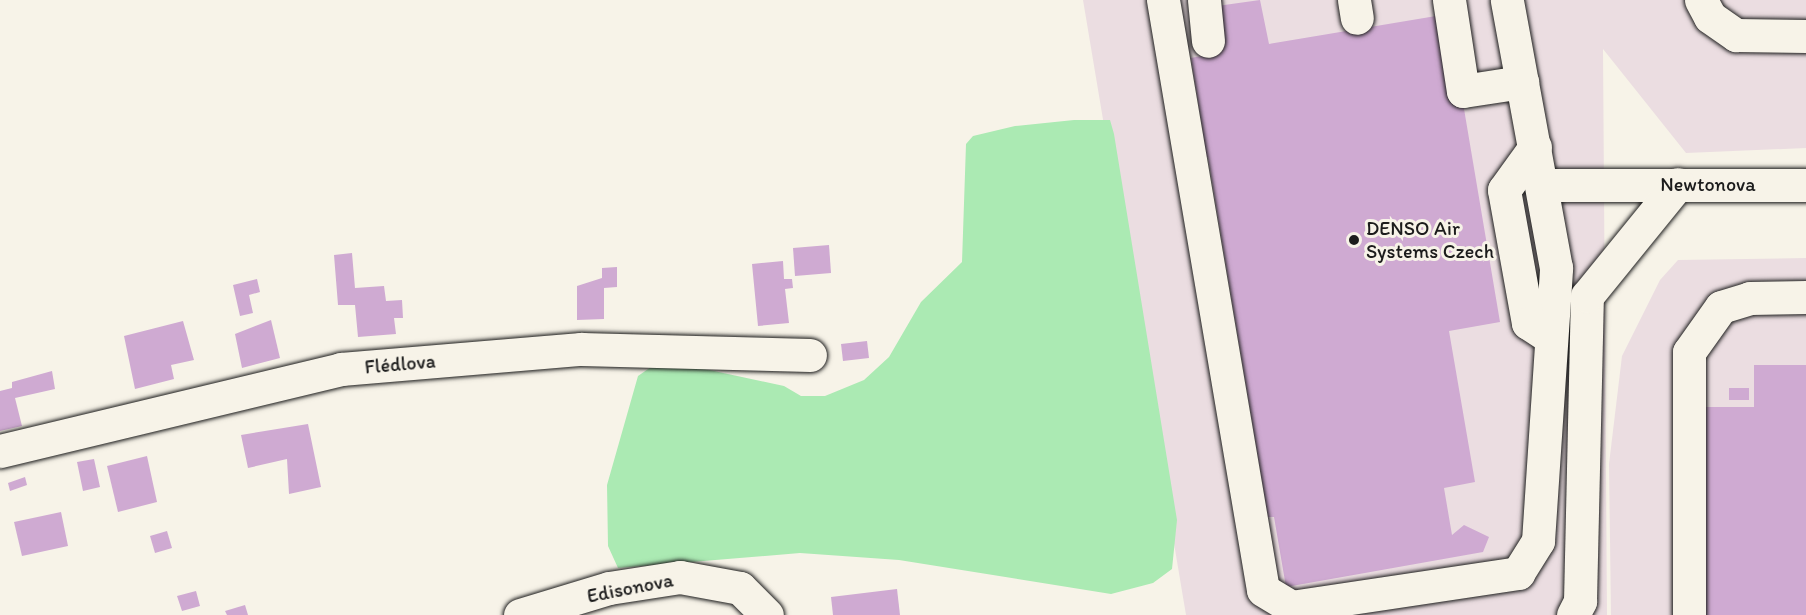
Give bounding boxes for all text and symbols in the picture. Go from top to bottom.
street label: Newtonova [1660,172,1756,196]
place label: DENSO Air Systems Czech [1366,216,1494,263]
marker: DENSO Air Systems Czech [1347,233,1361,247]
street label: Flédlova [364,349,436,379]
street label: Edisonova [585,568,675,608]

